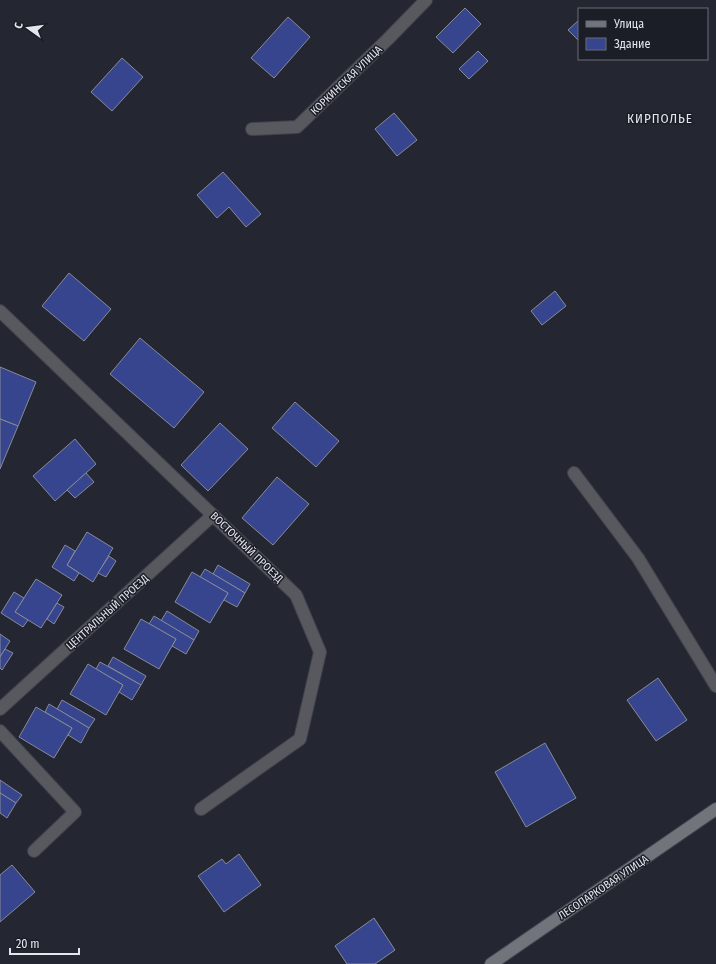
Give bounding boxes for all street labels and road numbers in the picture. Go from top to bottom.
street label: КОРКИНСКАЯ УЛИЦА [308,43,385,118]
street label: ВОСТОЧНЫЙ ПРОЕЗД [208,509,286,585]
street label: ЦЕНТРАЛЬНЫЙ ПРОЕЗД [63,572,151,653]
street label: ЛЕСОПАРКОВАЯ УЛИЦА [556,852,651,922]

